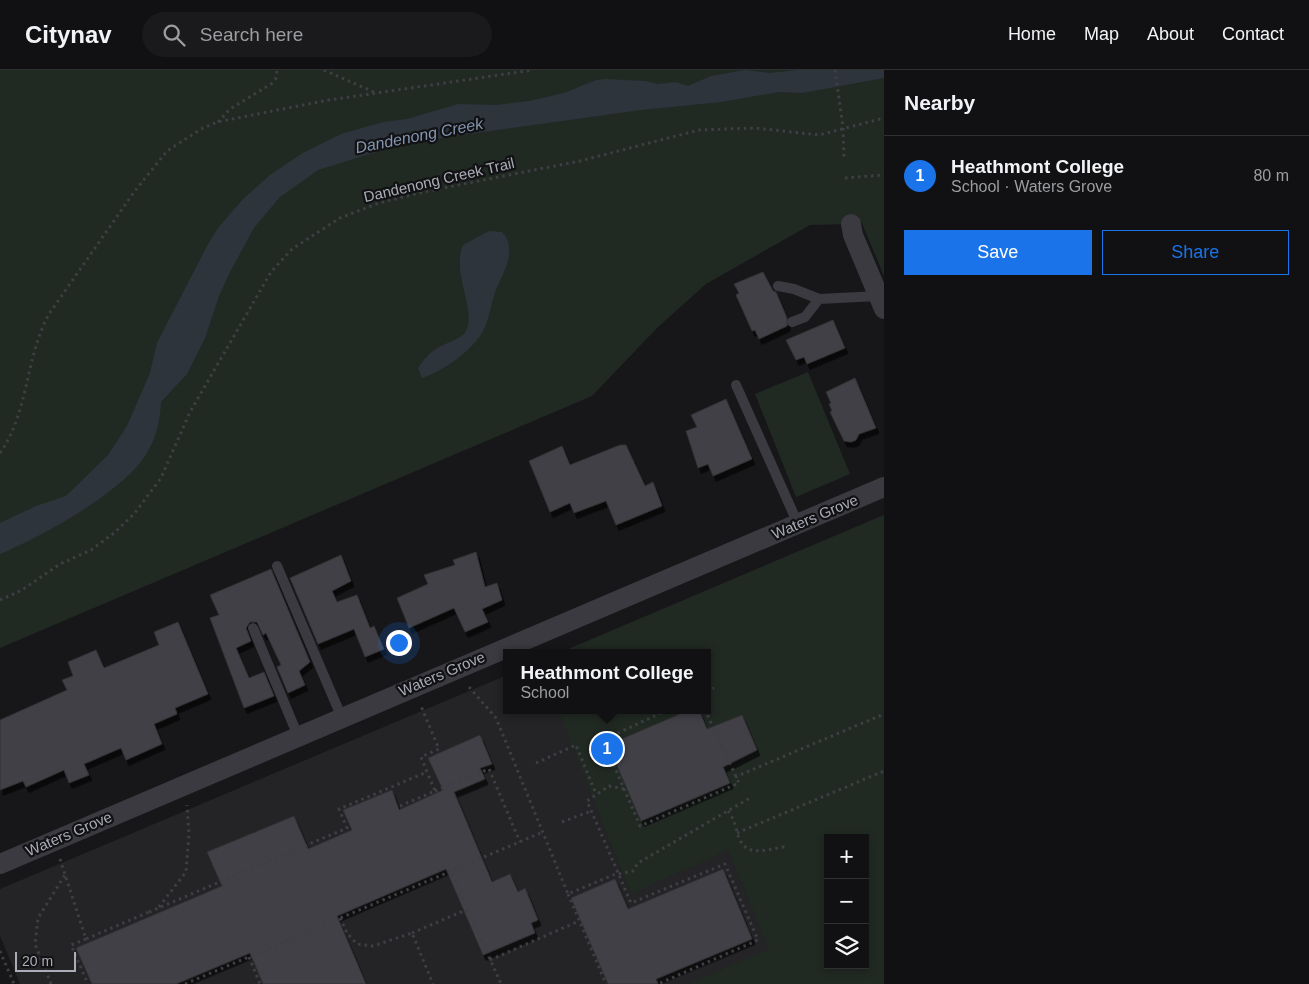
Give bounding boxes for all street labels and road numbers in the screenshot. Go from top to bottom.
street label: Dandenong Creek Trail [362,154,516,205]
street label: Waters Grove [769,491,860,542]
street label: Waters Grove [396,648,487,699]
street label: Waters Grove [23,808,114,859]

